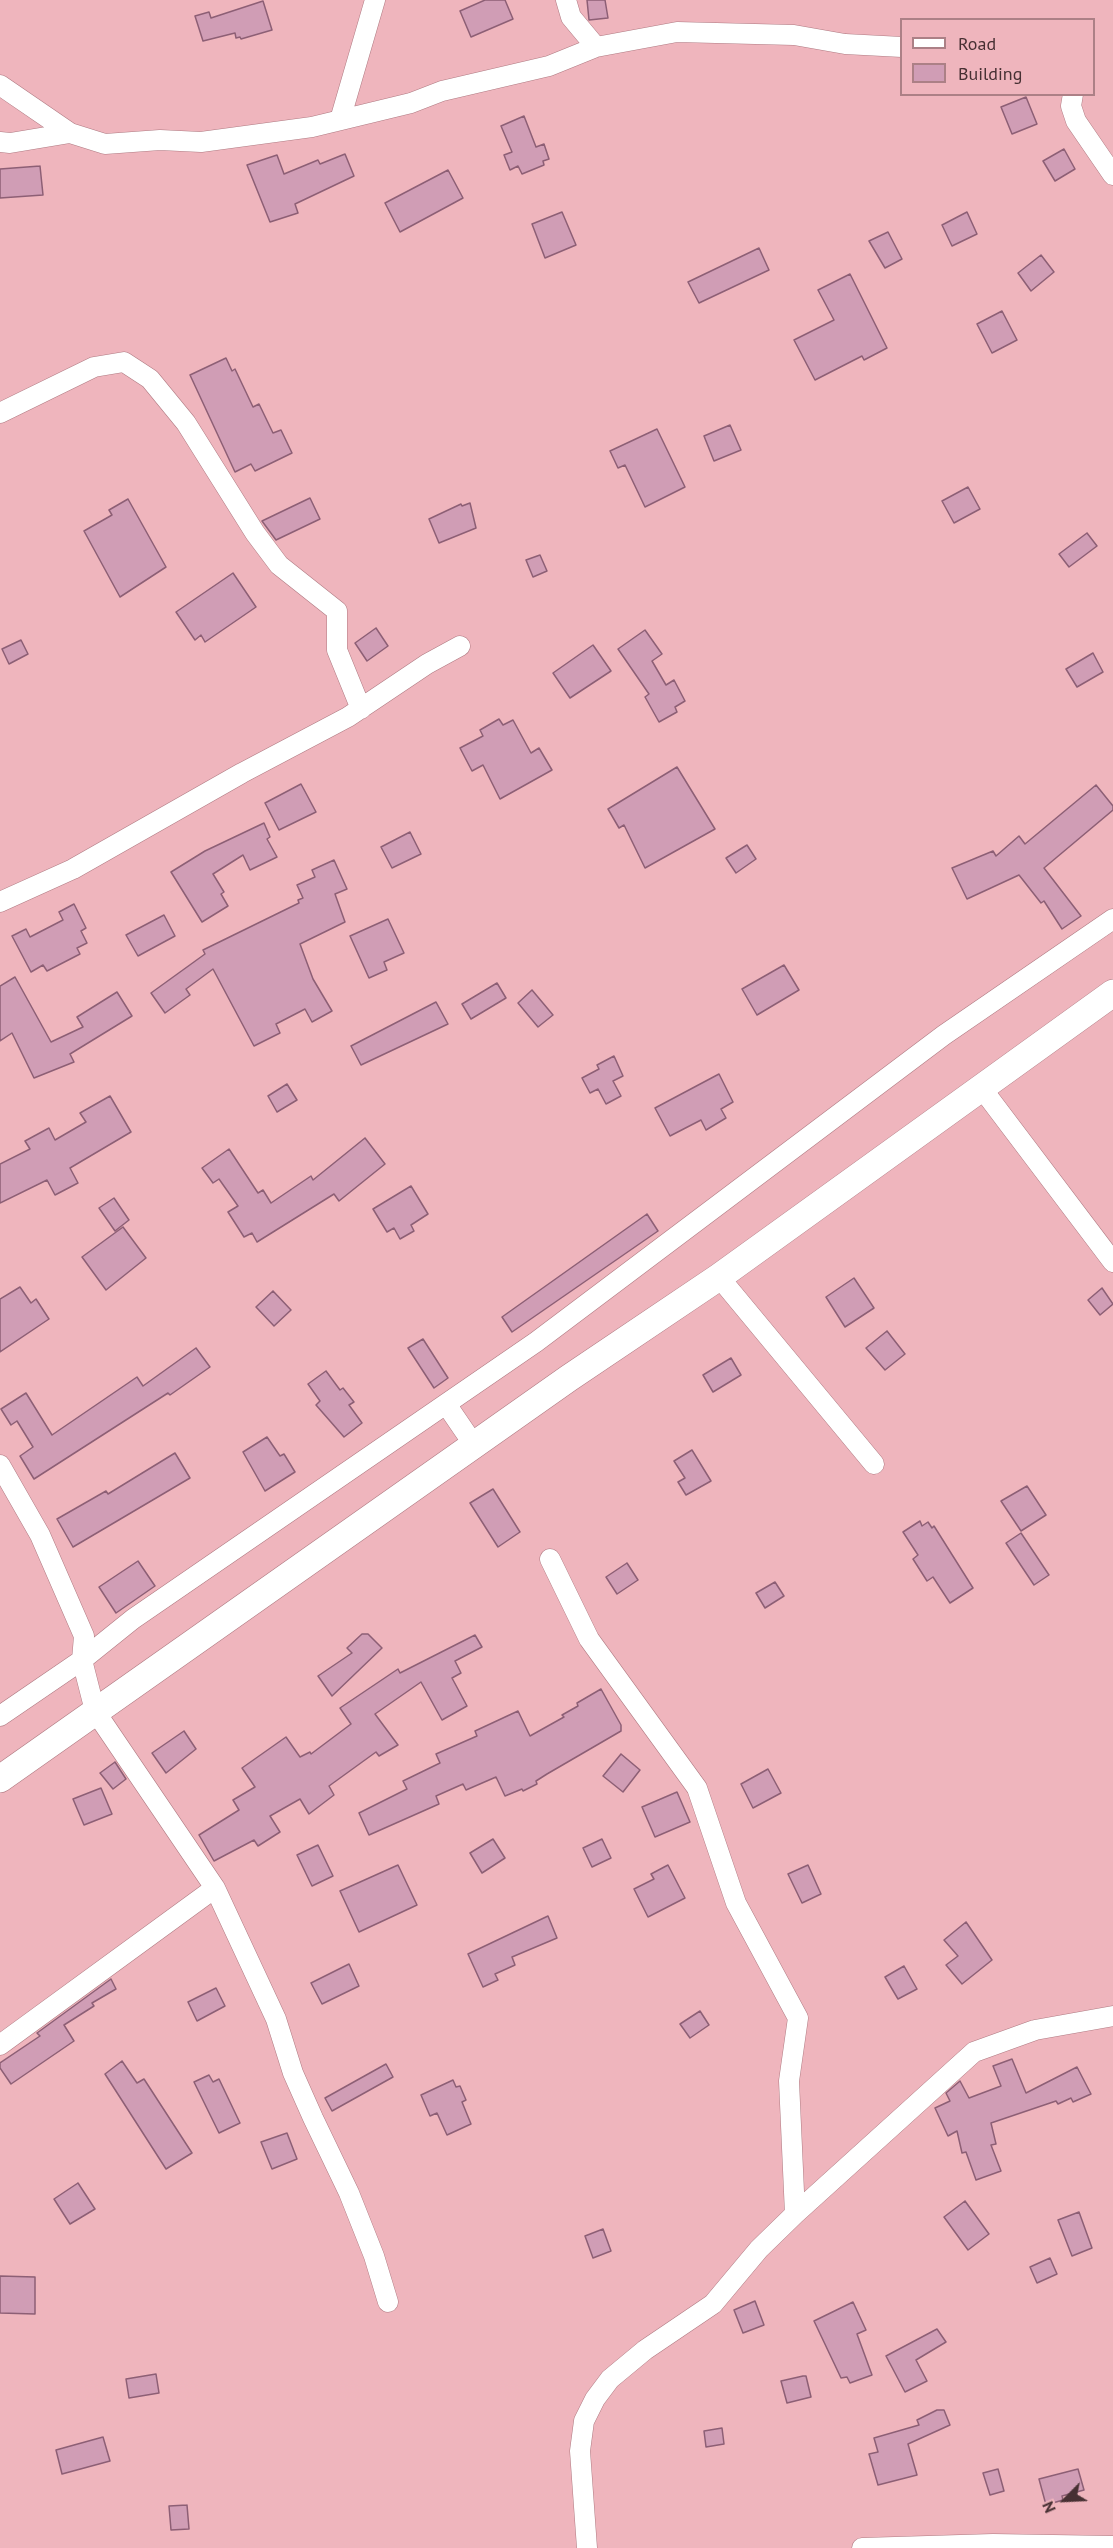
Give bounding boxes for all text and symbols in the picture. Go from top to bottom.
legend [900,18,1095,96]
text: Road [958,32,996,55]
text: Building [958,62,1022,85]
north arrow [1035,2470,1095,2530]
text: N [1037,2498,1060,2516]

